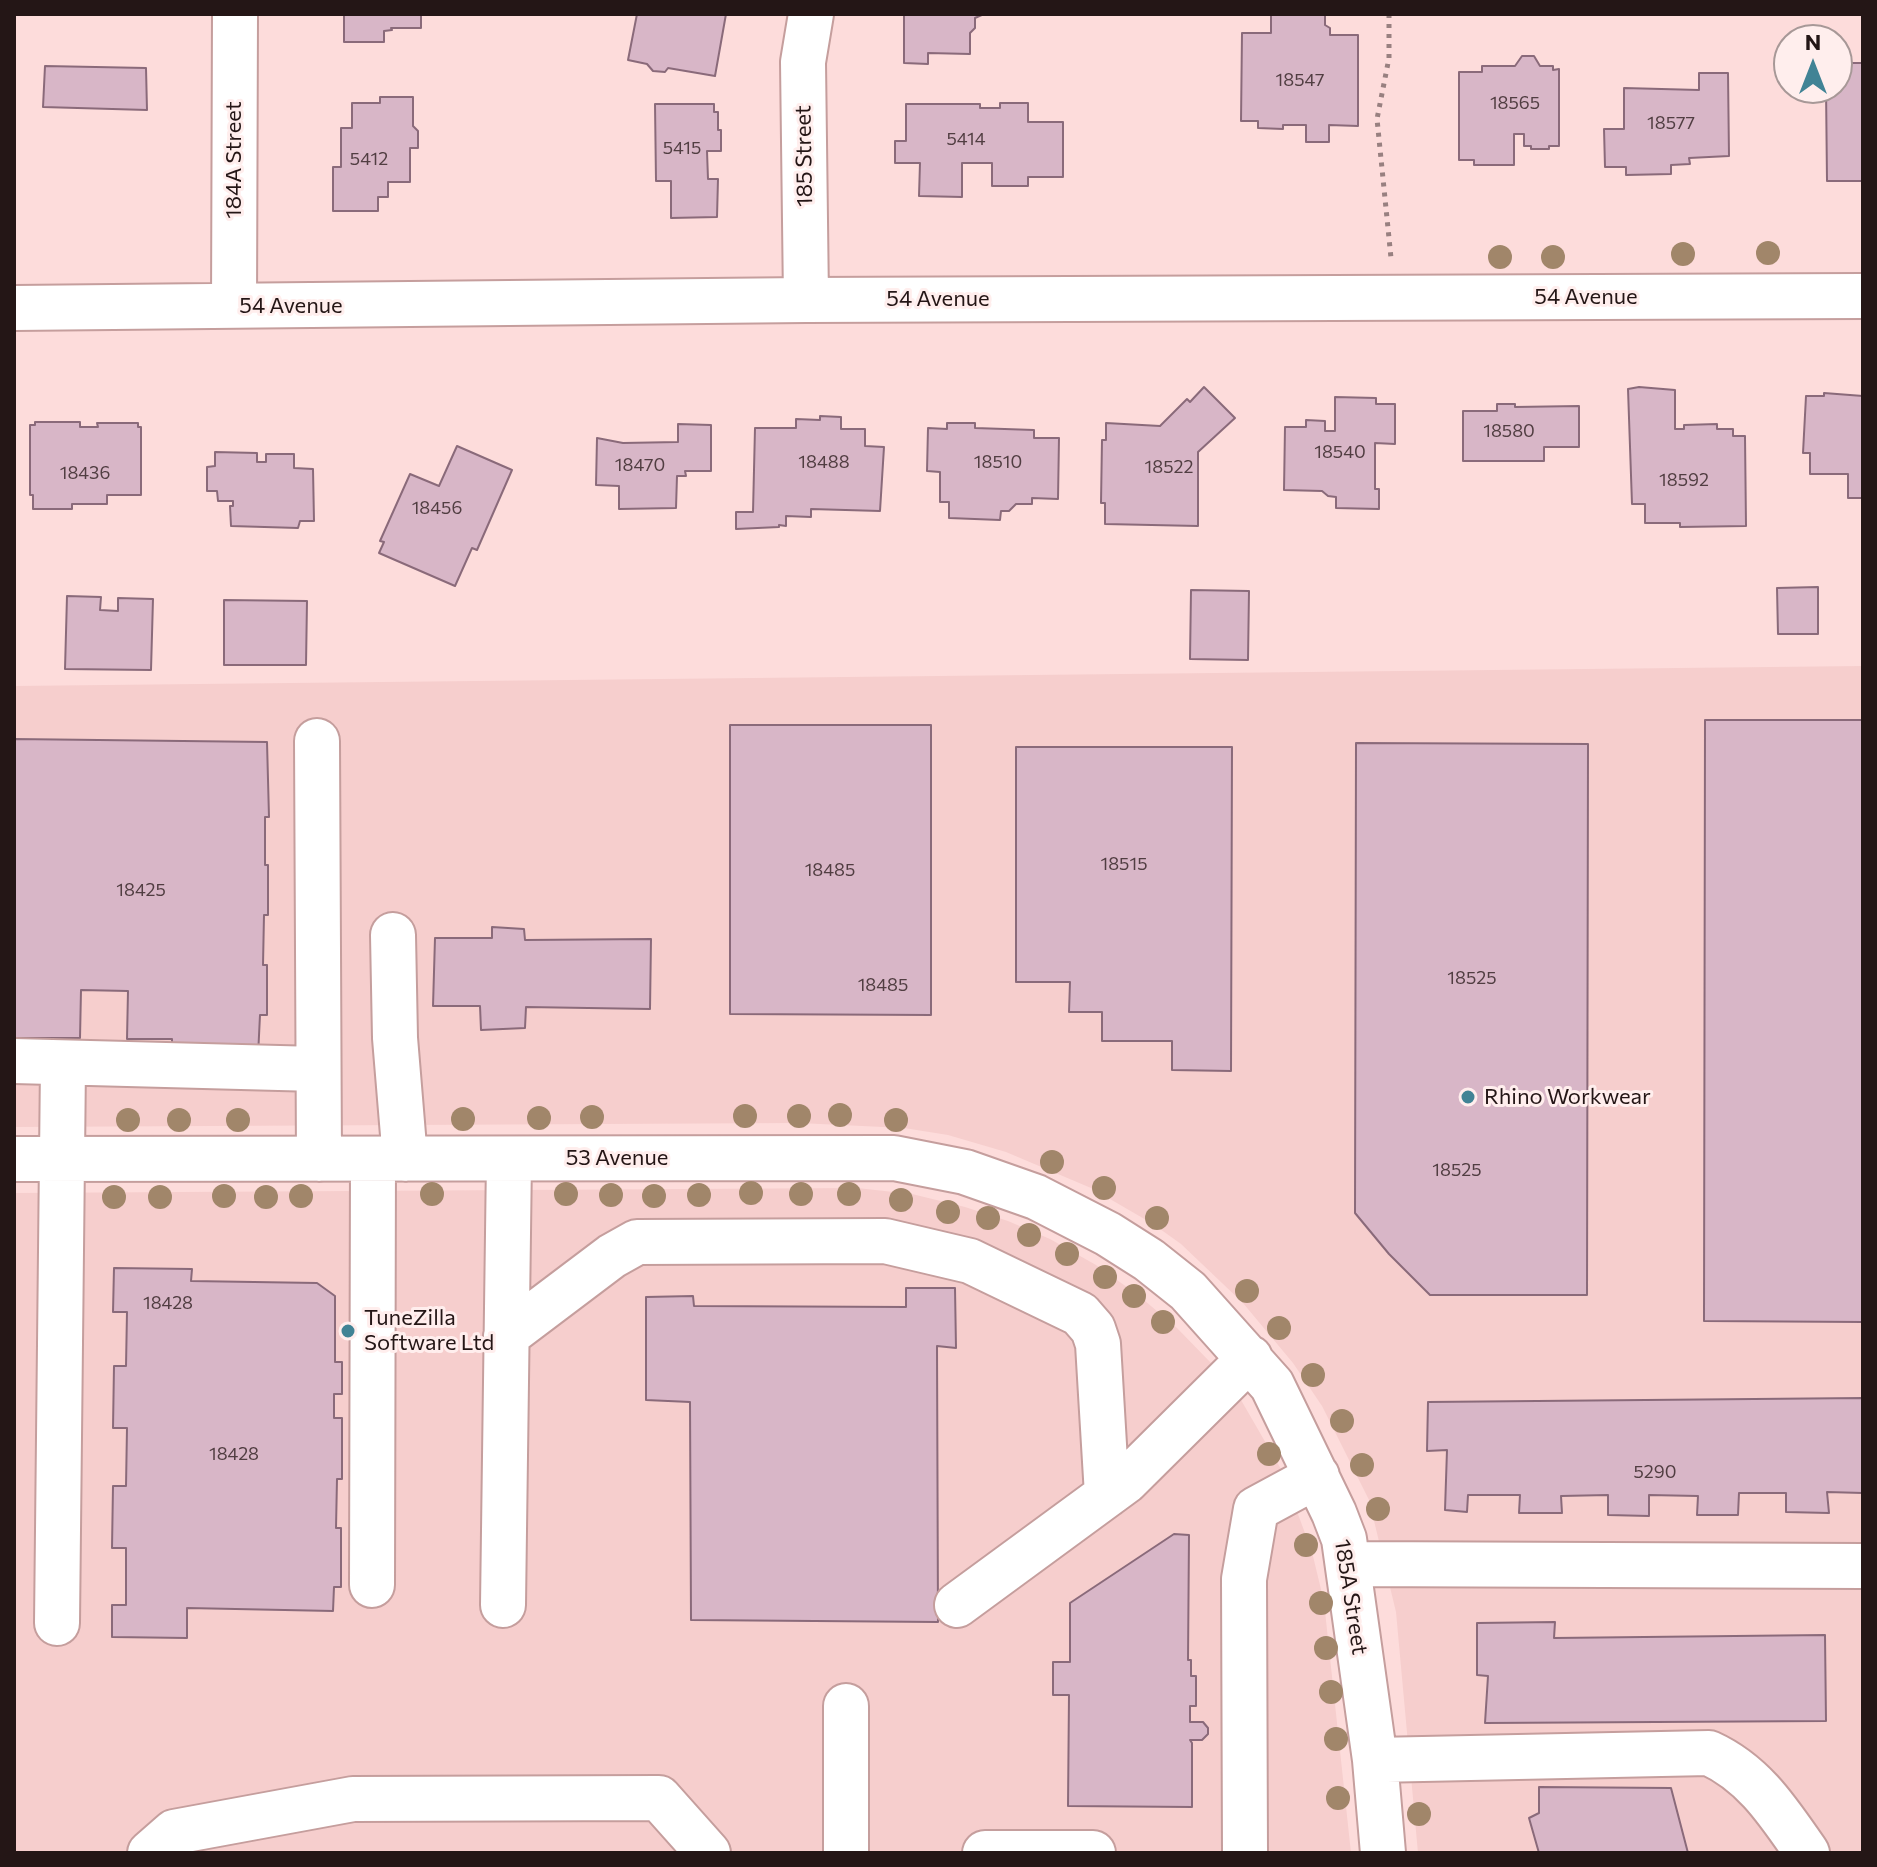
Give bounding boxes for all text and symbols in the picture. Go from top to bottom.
north arrow [1773,24,1853,104]
text: N [1805,28,1821,55]
house number: 18547 [1276,69,1324,91]
house number: 18565 [1490,92,1540,114]
street label: 184A Street [221,101,247,219]
street label: 185 Street [790,105,818,207]
house number: 18577 [1647,112,1695,134]
house number: 5414 [946,128,986,150]
house number: 5415 [663,137,701,159]
house number: 5412 [350,148,388,170]
street label: 54 Avenue [1534,284,1638,310]
street label: 54 Avenue [886,286,990,312]
street label: 54 Avenue [239,293,343,319]
house number: 18580 [1483,420,1535,442]
house number: 18540 [1314,441,1366,463]
house number: 18488 [798,451,850,473]
house number: 18510 [974,451,1022,473]
house number: 18470 [615,454,665,476]
house number: 18522 [1145,456,1193,478]
house number: 18436 [60,462,110,484]
house number: 18592 [1659,469,1709,491]
house number: 18456 [412,497,462,519]
house number: 18515 [1101,853,1147,875]
house number: 18485 [805,859,855,881]
house number: 18425 [116,879,166,901]
house number: 18525 [1447,967,1497,989]
house number: 18485 [858,974,908,996]
place label: Rhino Workwear [1484,1084,1651,1110]
marker: Rhino Workwear [1459,1088,1477,1106]
street label: 53 Avenue [566,1145,668,1171]
house number: 18525 [1432,1159,1482,1181]
house number: 18428 [143,1292,193,1314]
place label: TuneZilla Software Ltd [364,1305,494,1356]
marker: TuneZilla Software Ltd [339,1322,357,1340]
house number: 18428 [209,1443,259,1465]
house number: 5290 [1634,1461,1676,1483]
street label: 185A Street [1329,1537,1373,1657]

